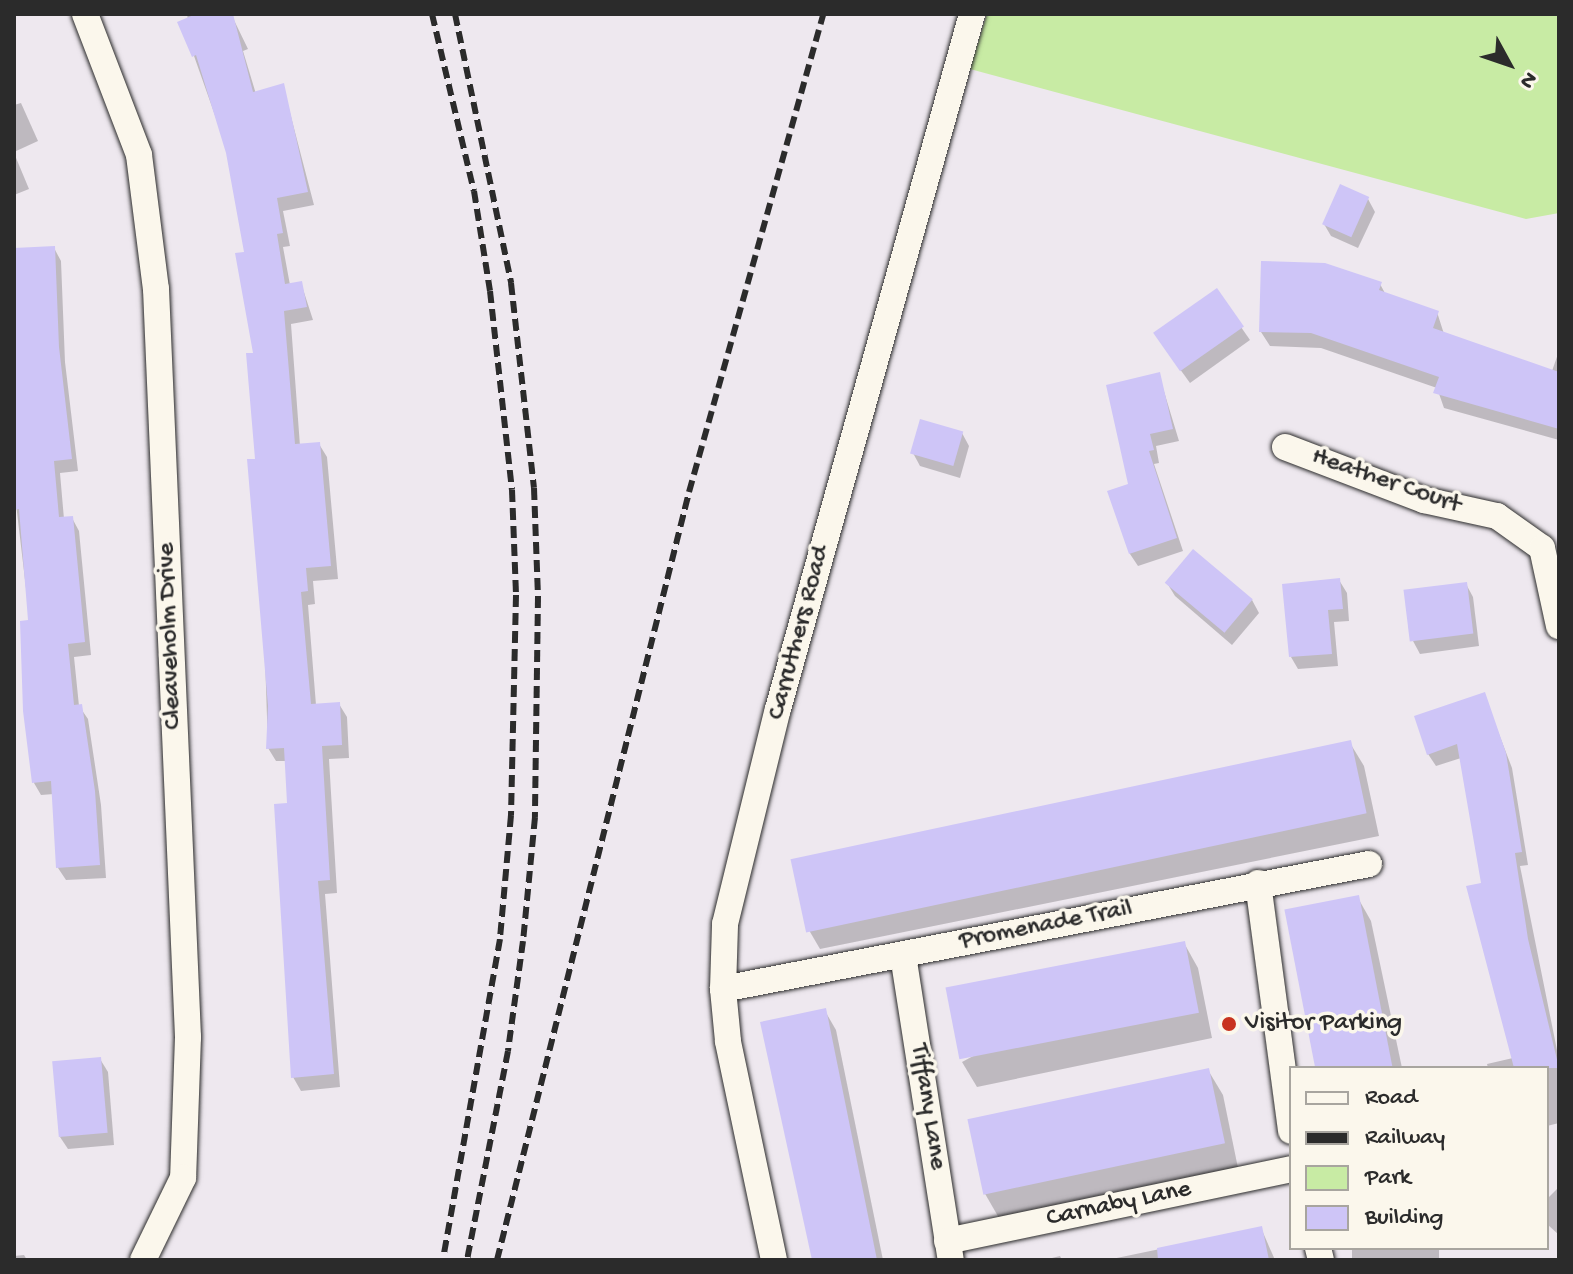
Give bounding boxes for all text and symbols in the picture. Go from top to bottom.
north arrow [1469,24,1549,104]
text: N [1513,66,1542,93]
street label: Heather Court [1307,442,1465,522]
street label: Cleaveholm Drive [152,542,190,730]
street label: Carruthers Road [762,543,838,723]
street label: Promenade Trail [957,894,1135,958]
place label: Visitor Parking [1245,1008,1402,1040]
marker: Visitor Parking [1220,1015,1238,1033]
street label: Tiffany Lane [902,1042,952,1172]
legend [1289,1066,1549,1250]
text: Road [1365,1084,1417,1113]
text: Railway [1365,1124,1445,1153]
text: Park [1365,1164,1411,1193]
street label: Carnaby Lane [1044,1174,1194,1236]
text: Building [1365,1204,1443,1233]

